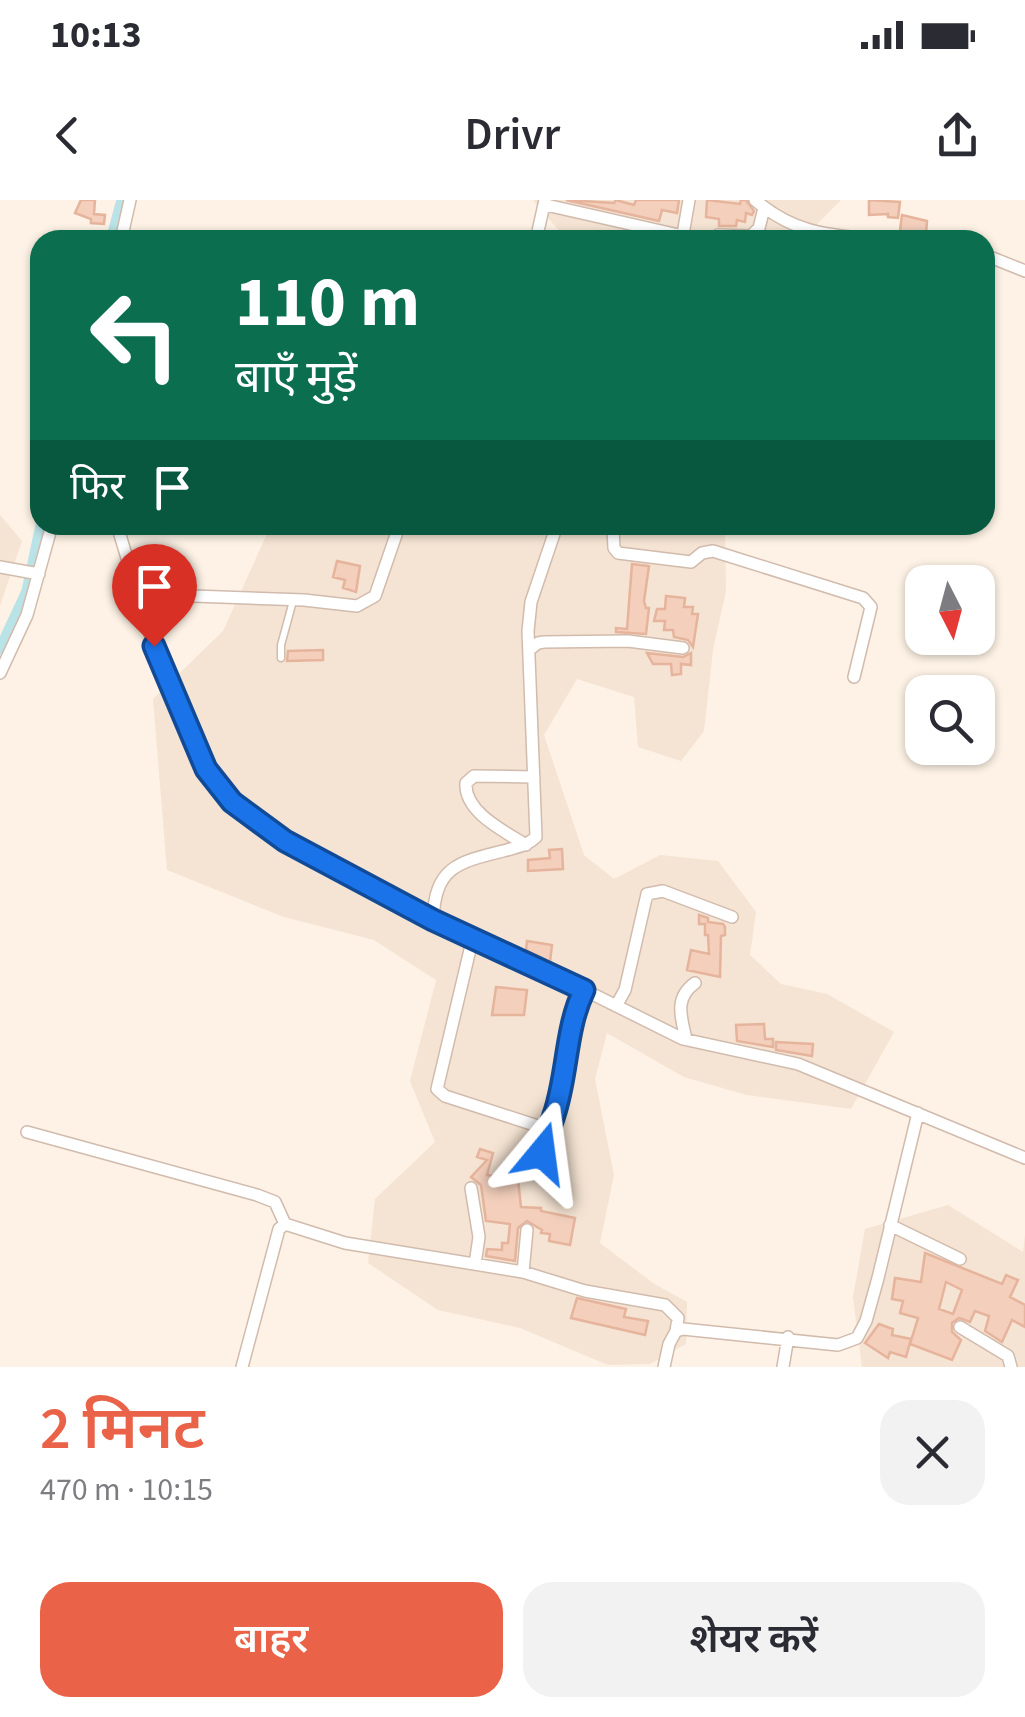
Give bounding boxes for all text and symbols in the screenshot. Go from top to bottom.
text: 10:13 [50,8,142,62]
text: Drivr [465,103,560,167]
icon: back [40,108,95,163]
icon: share [930,108,985,163]
text: 110 m [235,253,420,353]
icon: left [70,270,200,400]
text: बाएँ मुड़ें [235,346,357,410]
text: फिर [70,460,125,514]
icon: arrive [145,460,200,515]
pin [112,544,197,647]
icon: arrive [127,559,182,614]
north arrow [905,565,995,655]
map controls [905,565,995,765]
button: search [905,675,995,765]
position arrow [490,1101,594,1205]
text: 2 मिनट [40,1387,205,1472]
button: close [880,1400,985,1505]
text: 470 m · 10:15 [40,1467,213,1513]
button: बाहर [40,1582,503,1697]
button: शेयर करें [523,1582,985,1697]

